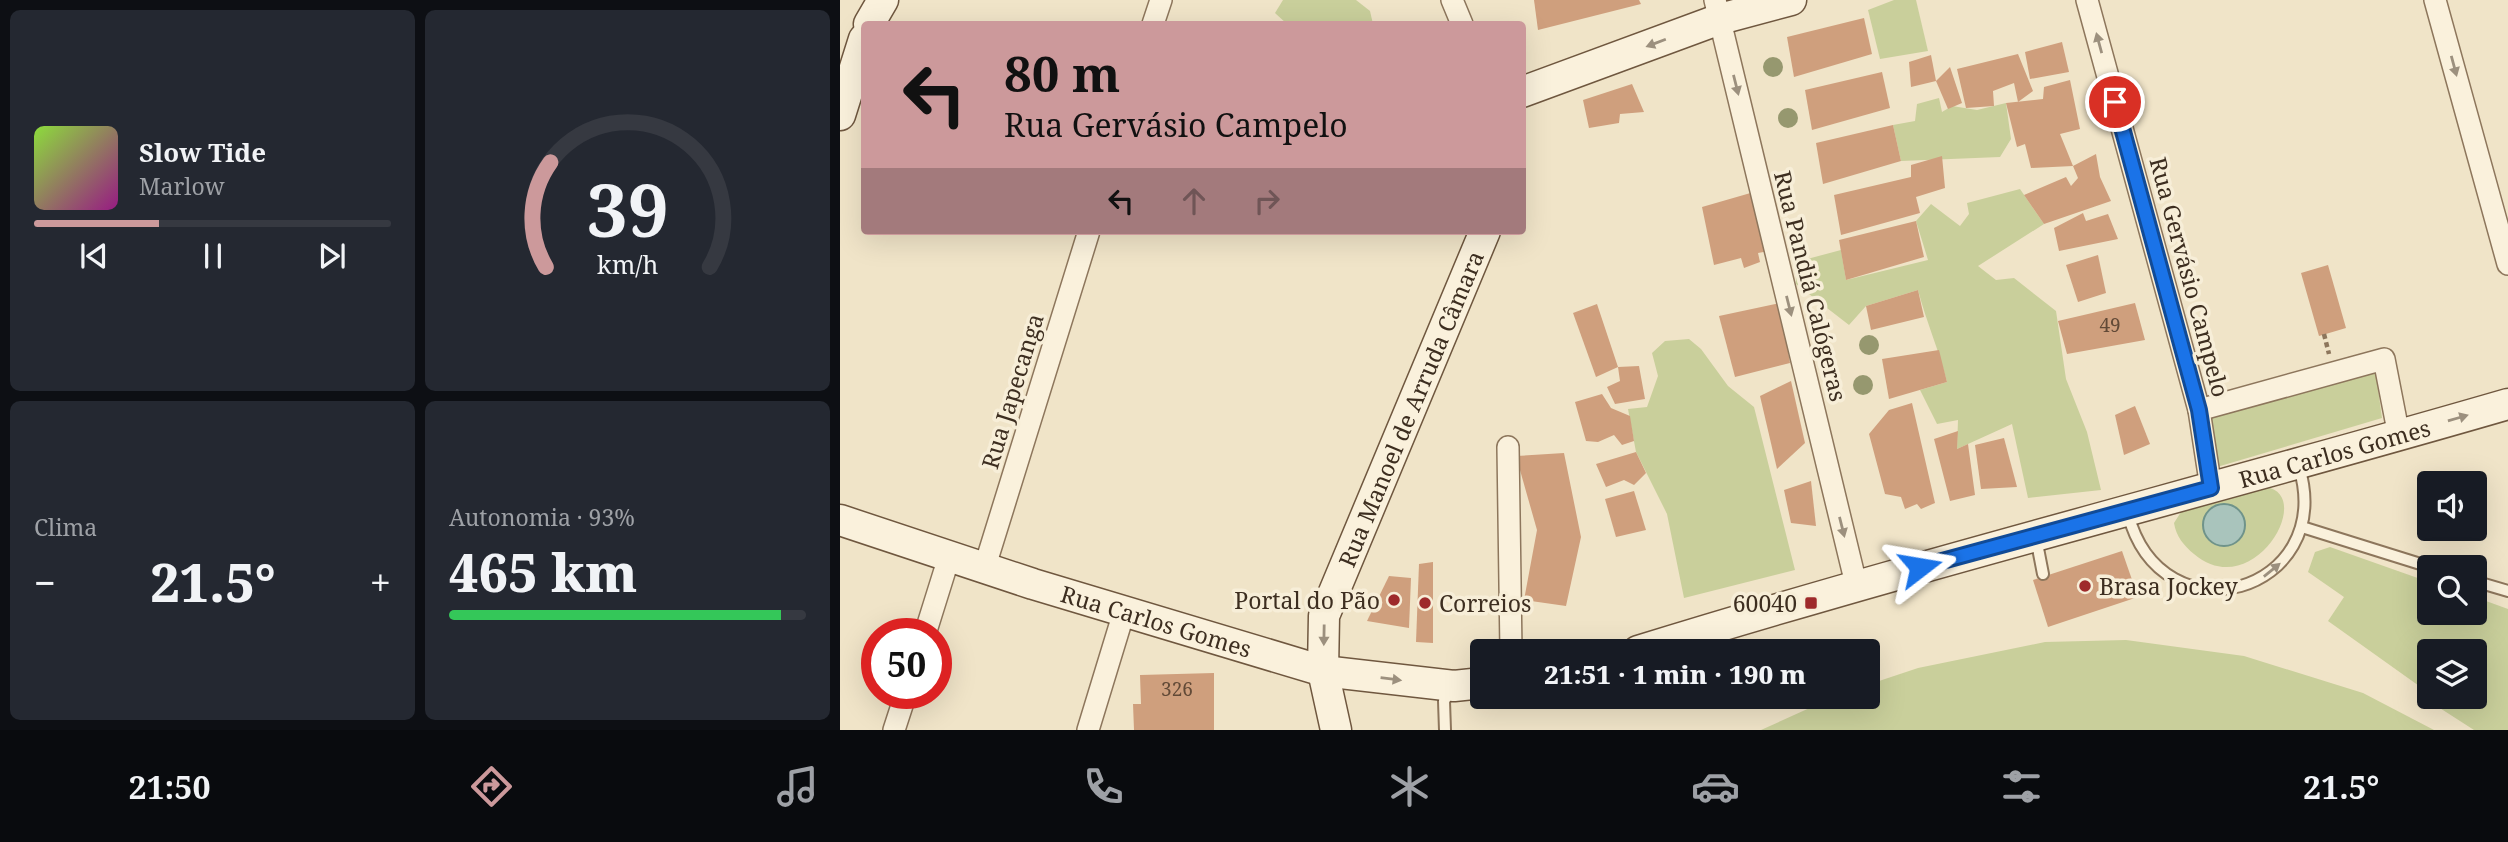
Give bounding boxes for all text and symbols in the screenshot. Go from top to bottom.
one-way arrow [2093,31,2104,53]
one-way arrow [1645,37,1666,48]
text: 80 m [1004,40,1120,106]
icon: left [889,49,980,140]
one-way arrow [2449,56,2459,77]
pin [2085,72,2145,132]
one-way arrow [1730,74,1741,96]
icon: arrive [2096,83,2134,121]
text: Rua Gervásio Campelo [1004,103,1348,146]
text: Slow Tide [139,134,266,170]
street label: Rua Gervásio Campelo [2143,154,2237,400]
text: 39 [586,159,669,258]
street label: Rua Pandiá Calógeras [1767,167,1855,405]
text: Marlow [139,170,225,202]
icon: left [1102,182,1140,220]
icon: ahead [1175,182,1213,220]
icon: right [1248,182,1286,220]
icon: previous [75,237,113,275]
icon: pause [194,237,232,275]
icon: next [313,237,351,275]
street label: Rua Manoel de Arruda Câmara [1330,246,1491,572]
text: km/h [597,247,658,281]
one-way arrow [1784,295,1795,317]
street label: Rua Japecanga [973,310,1051,472]
house number: 49 [2099,312,2121,338]
street label: Rua Carlos Gomes [2235,411,2434,495]
one-way arrow [2448,413,2469,423]
map controls [2417,471,2487,709]
button: sound [2417,471,2487,541]
text: Autonomia · 93% [449,501,635,533]
text: Clima [34,511,97,543]
one-way arrow [1837,516,1848,538]
position arrow [1883,530,1957,604]
text: 465 km [449,536,637,607]
text: 21.5° [150,546,276,617]
button: search [2417,555,2487,625]
text: − [34,556,56,608]
text: + [370,556,391,608]
one-way arrow [2263,562,2281,578]
place label: Brasa Jockey [2099,570,2238,602]
street label: Rua Carlos Gomes [1057,577,1255,665]
marker: Brasa Jockey [2077,578,2093,594]
place label: Portal do Pão [1234,584,1380,616]
place label: Correios [1439,587,1531,619]
place label: 60040 [1733,587,1797,619]
marker: Portal do Pão [1386,592,1402,608]
marker: Correios [1417,595,1433,611]
marker: 60040 [1803,595,1819,611]
speed limit sign: 50 [861,618,952,709]
one-way arrow [1318,624,1330,646]
button: layers [2417,639,2487,709]
text: 21:51 · 1 min · 190 m [1544,656,1806,692]
one-way arrow [1380,673,1402,684]
house number: 326 [1161,676,1193,702]
icon: directions [467,762,516,811]
icon: music [773,762,822,811]
icon: phone [1079,762,1128,811]
icon: climate [1385,762,1434,811]
icon: car [1691,762,1740,811]
icon: filters [1997,762,2046,811]
text: 21:50 [128,765,211,808]
text: 21.5° [2303,765,2379,808]

